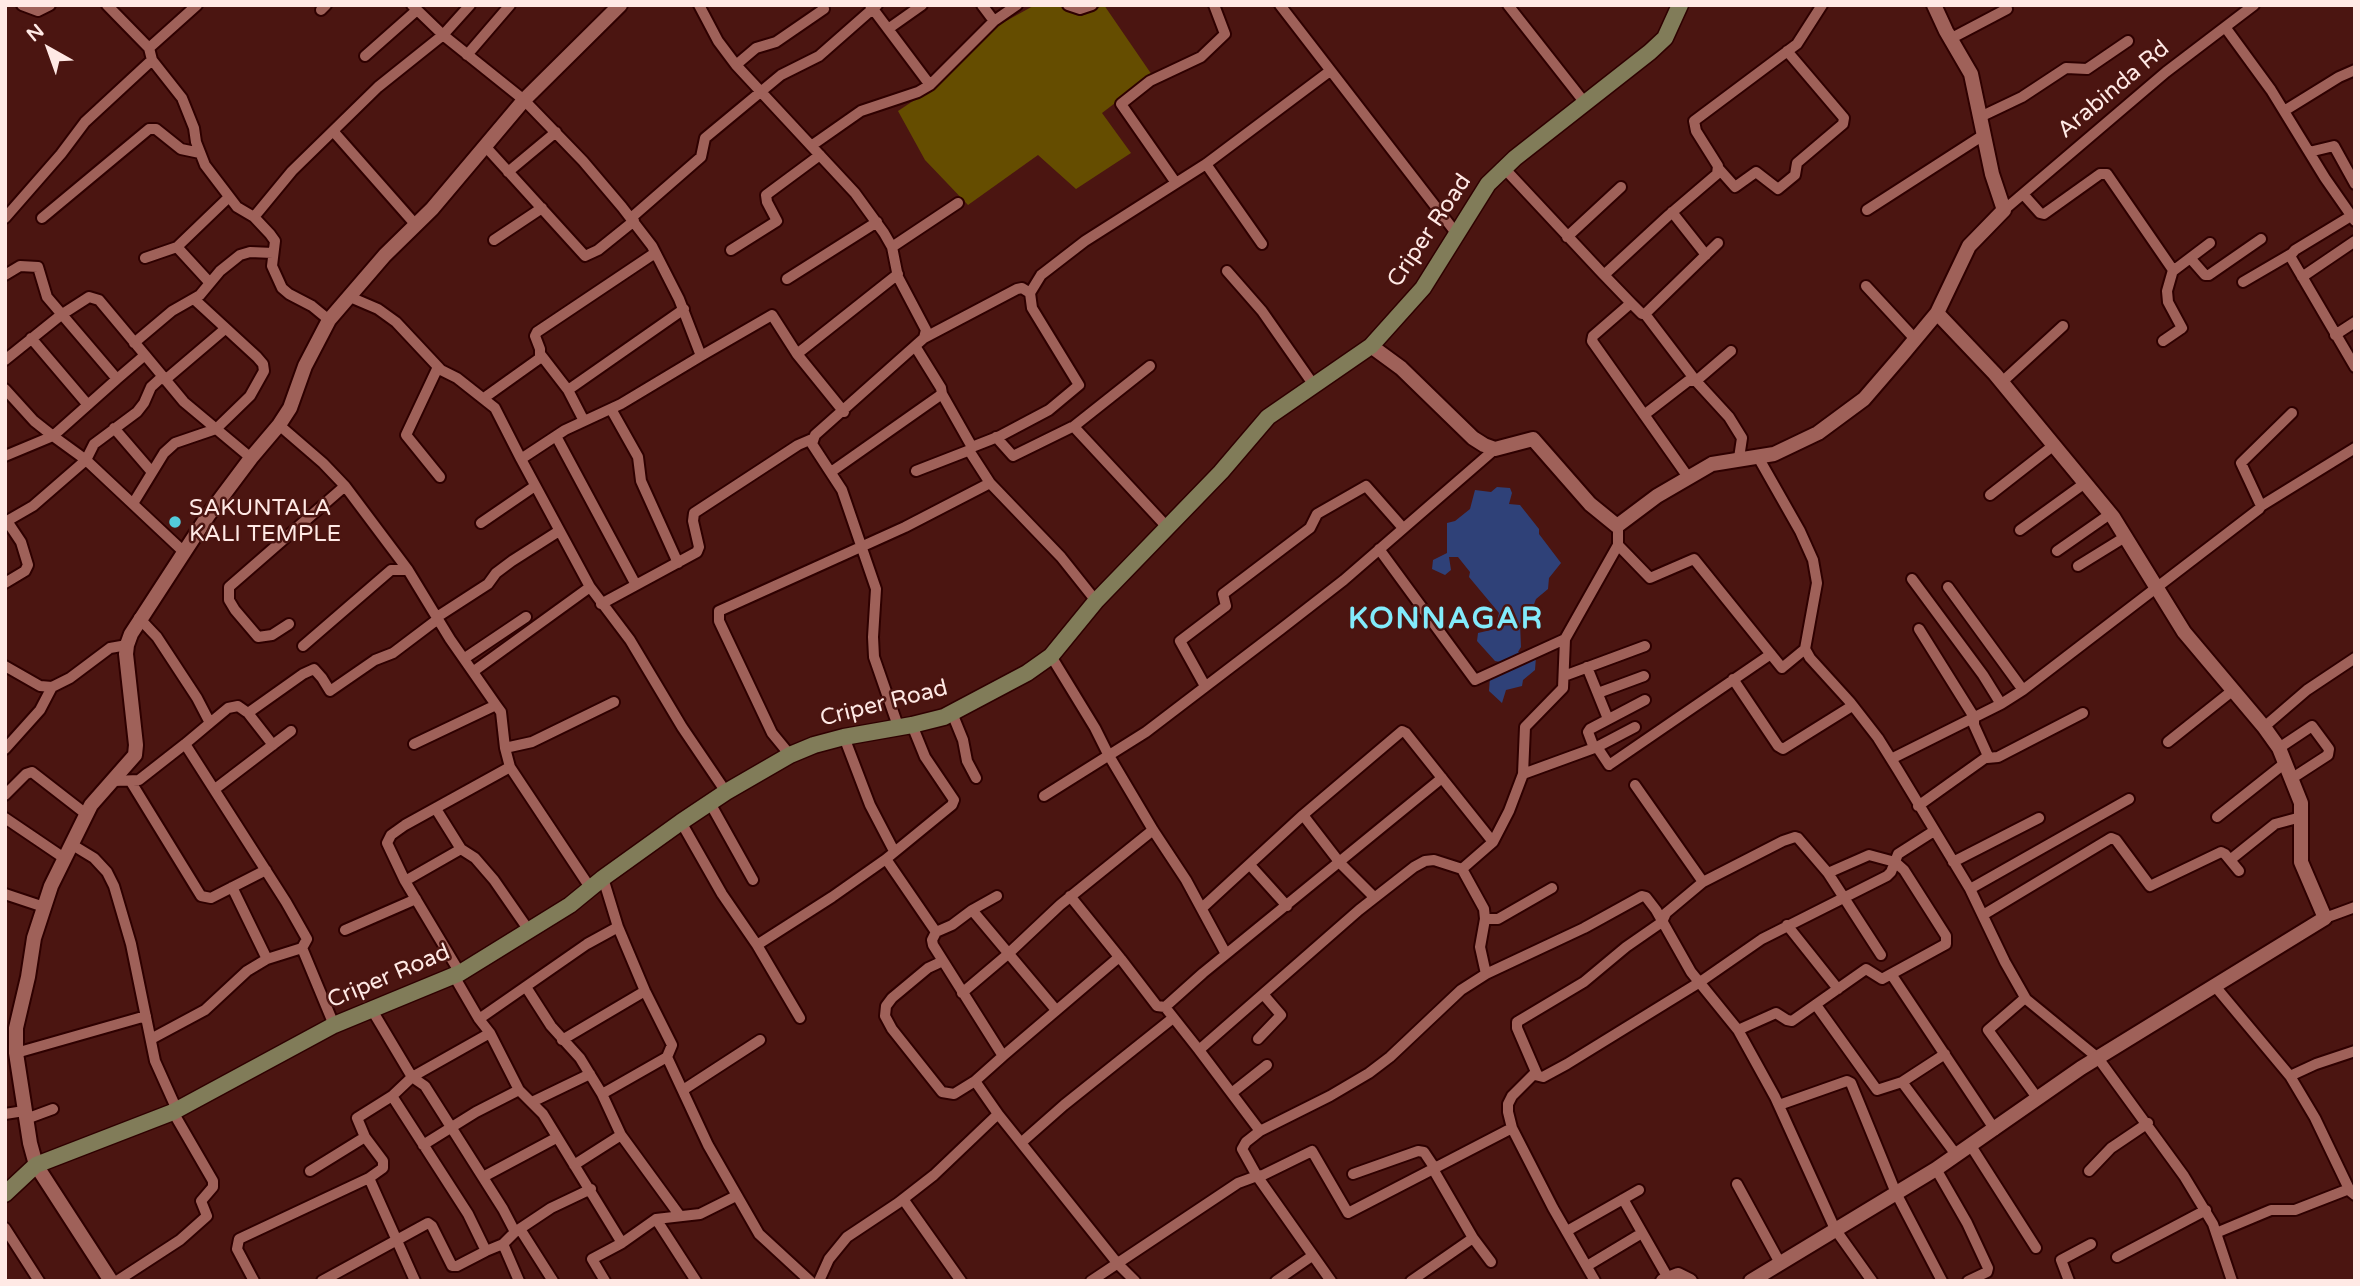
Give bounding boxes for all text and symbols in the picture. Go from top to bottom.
north arrow [14,14,84,84]
text: N [23,20,48,46]
street label: Arabinda Rd [2053,35,2175,145]
street label: Criper Road [1382,169,1478,293]
place label: SAKUNTALA KALI TEMPLE [189,495,341,549]
marker: SAKUNTALA KALI TEMPLE [167,514,183,530]
district label: KONNAGAR [1349,602,1543,638]
street label: Criper Road [817,675,951,733]
street label: Criper Road [324,939,454,1015]

